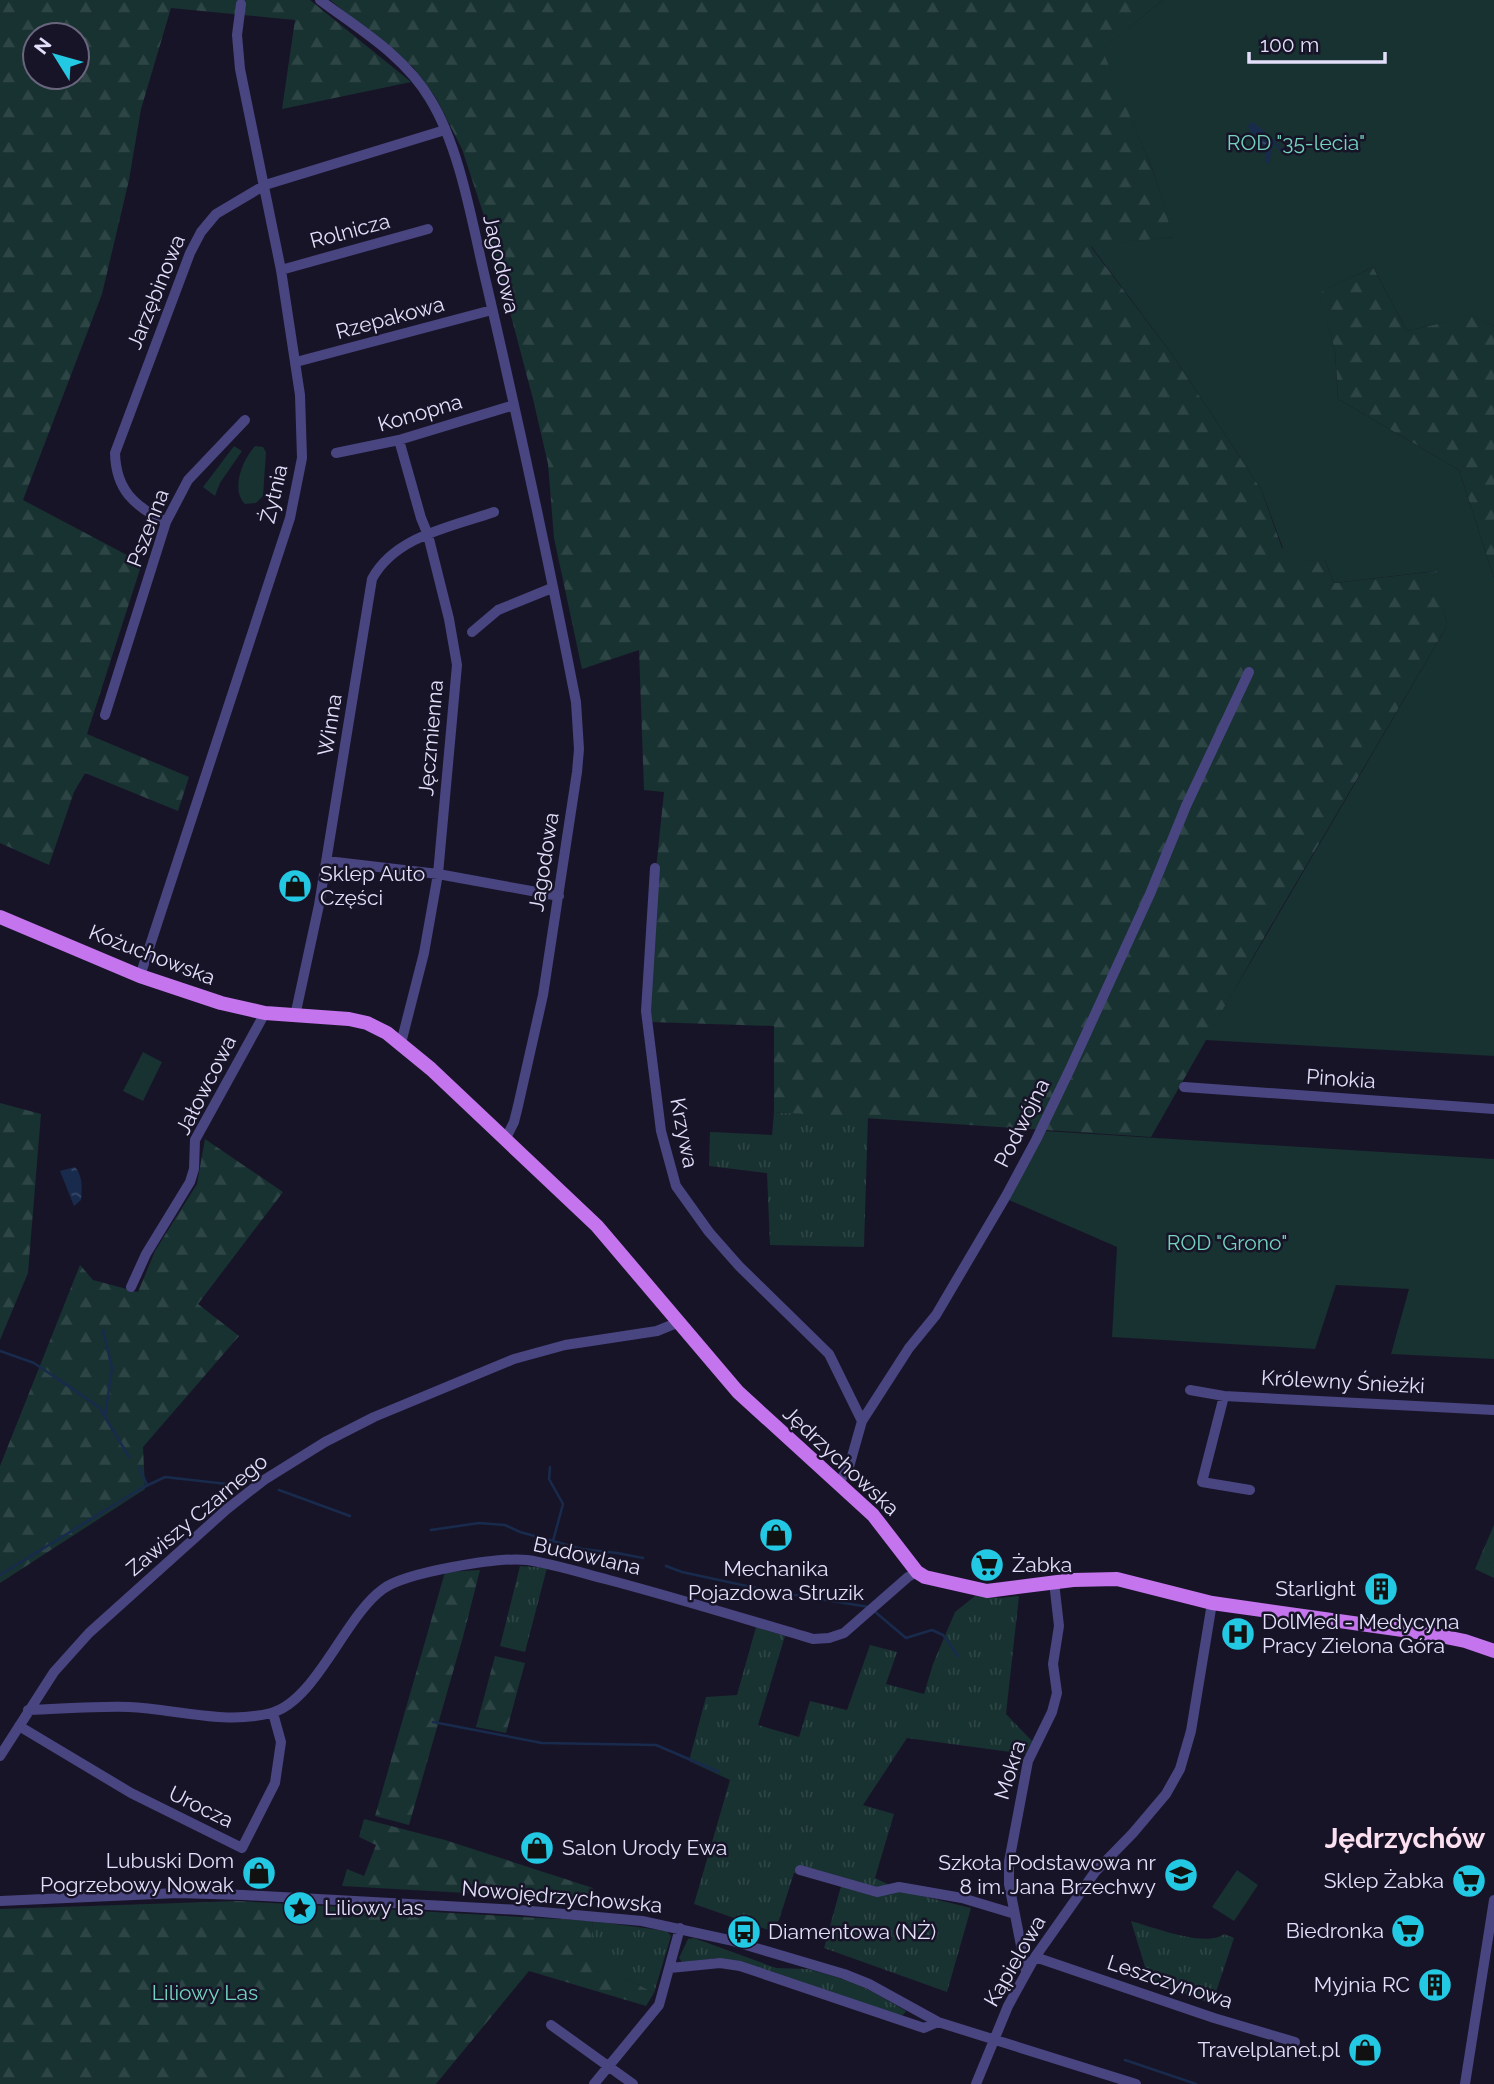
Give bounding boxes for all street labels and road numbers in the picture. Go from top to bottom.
street label: Rolnicza [307,208,393,253]
street label: Jagodowa [478,212,525,316]
street label: Jarzębinowa [121,231,190,353]
street label: Rzepakowa [333,291,447,344]
street label: Konopna [375,389,465,436]
street label: Żytnia [255,462,292,526]
street label: Pszenna [121,485,174,570]
street label: Jęczmienna [413,679,448,797]
street label: Winna [312,692,347,758]
street label: Jagodowa [523,810,564,913]
street label: Kożuchowska [85,919,219,990]
street label: Jałowcowa [170,1031,241,1139]
street label: Pinokia [1305,1064,1377,1093]
street label: Podwójna [989,1074,1054,1171]
street label: Krzywa [665,1096,704,1170]
street label: Królewny Śnieżki [1261,1365,1425,1398]
street label: Jędrzychowska [778,1401,904,1521]
street label: Zawiszy Czarnego [121,1448,272,1581]
street label: Budowlana [531,1531,643,1580]
street label: Mokra [989,1737,1030,1803]
street label: Urocza [165,1780,238,1833]
street label: Nowojędrzychowska [461,1875,663,1918]
street label: Kąpielowa [979,1911,1051,2011]
street label: Leszczynowa [1104,1949,1236,2014]

